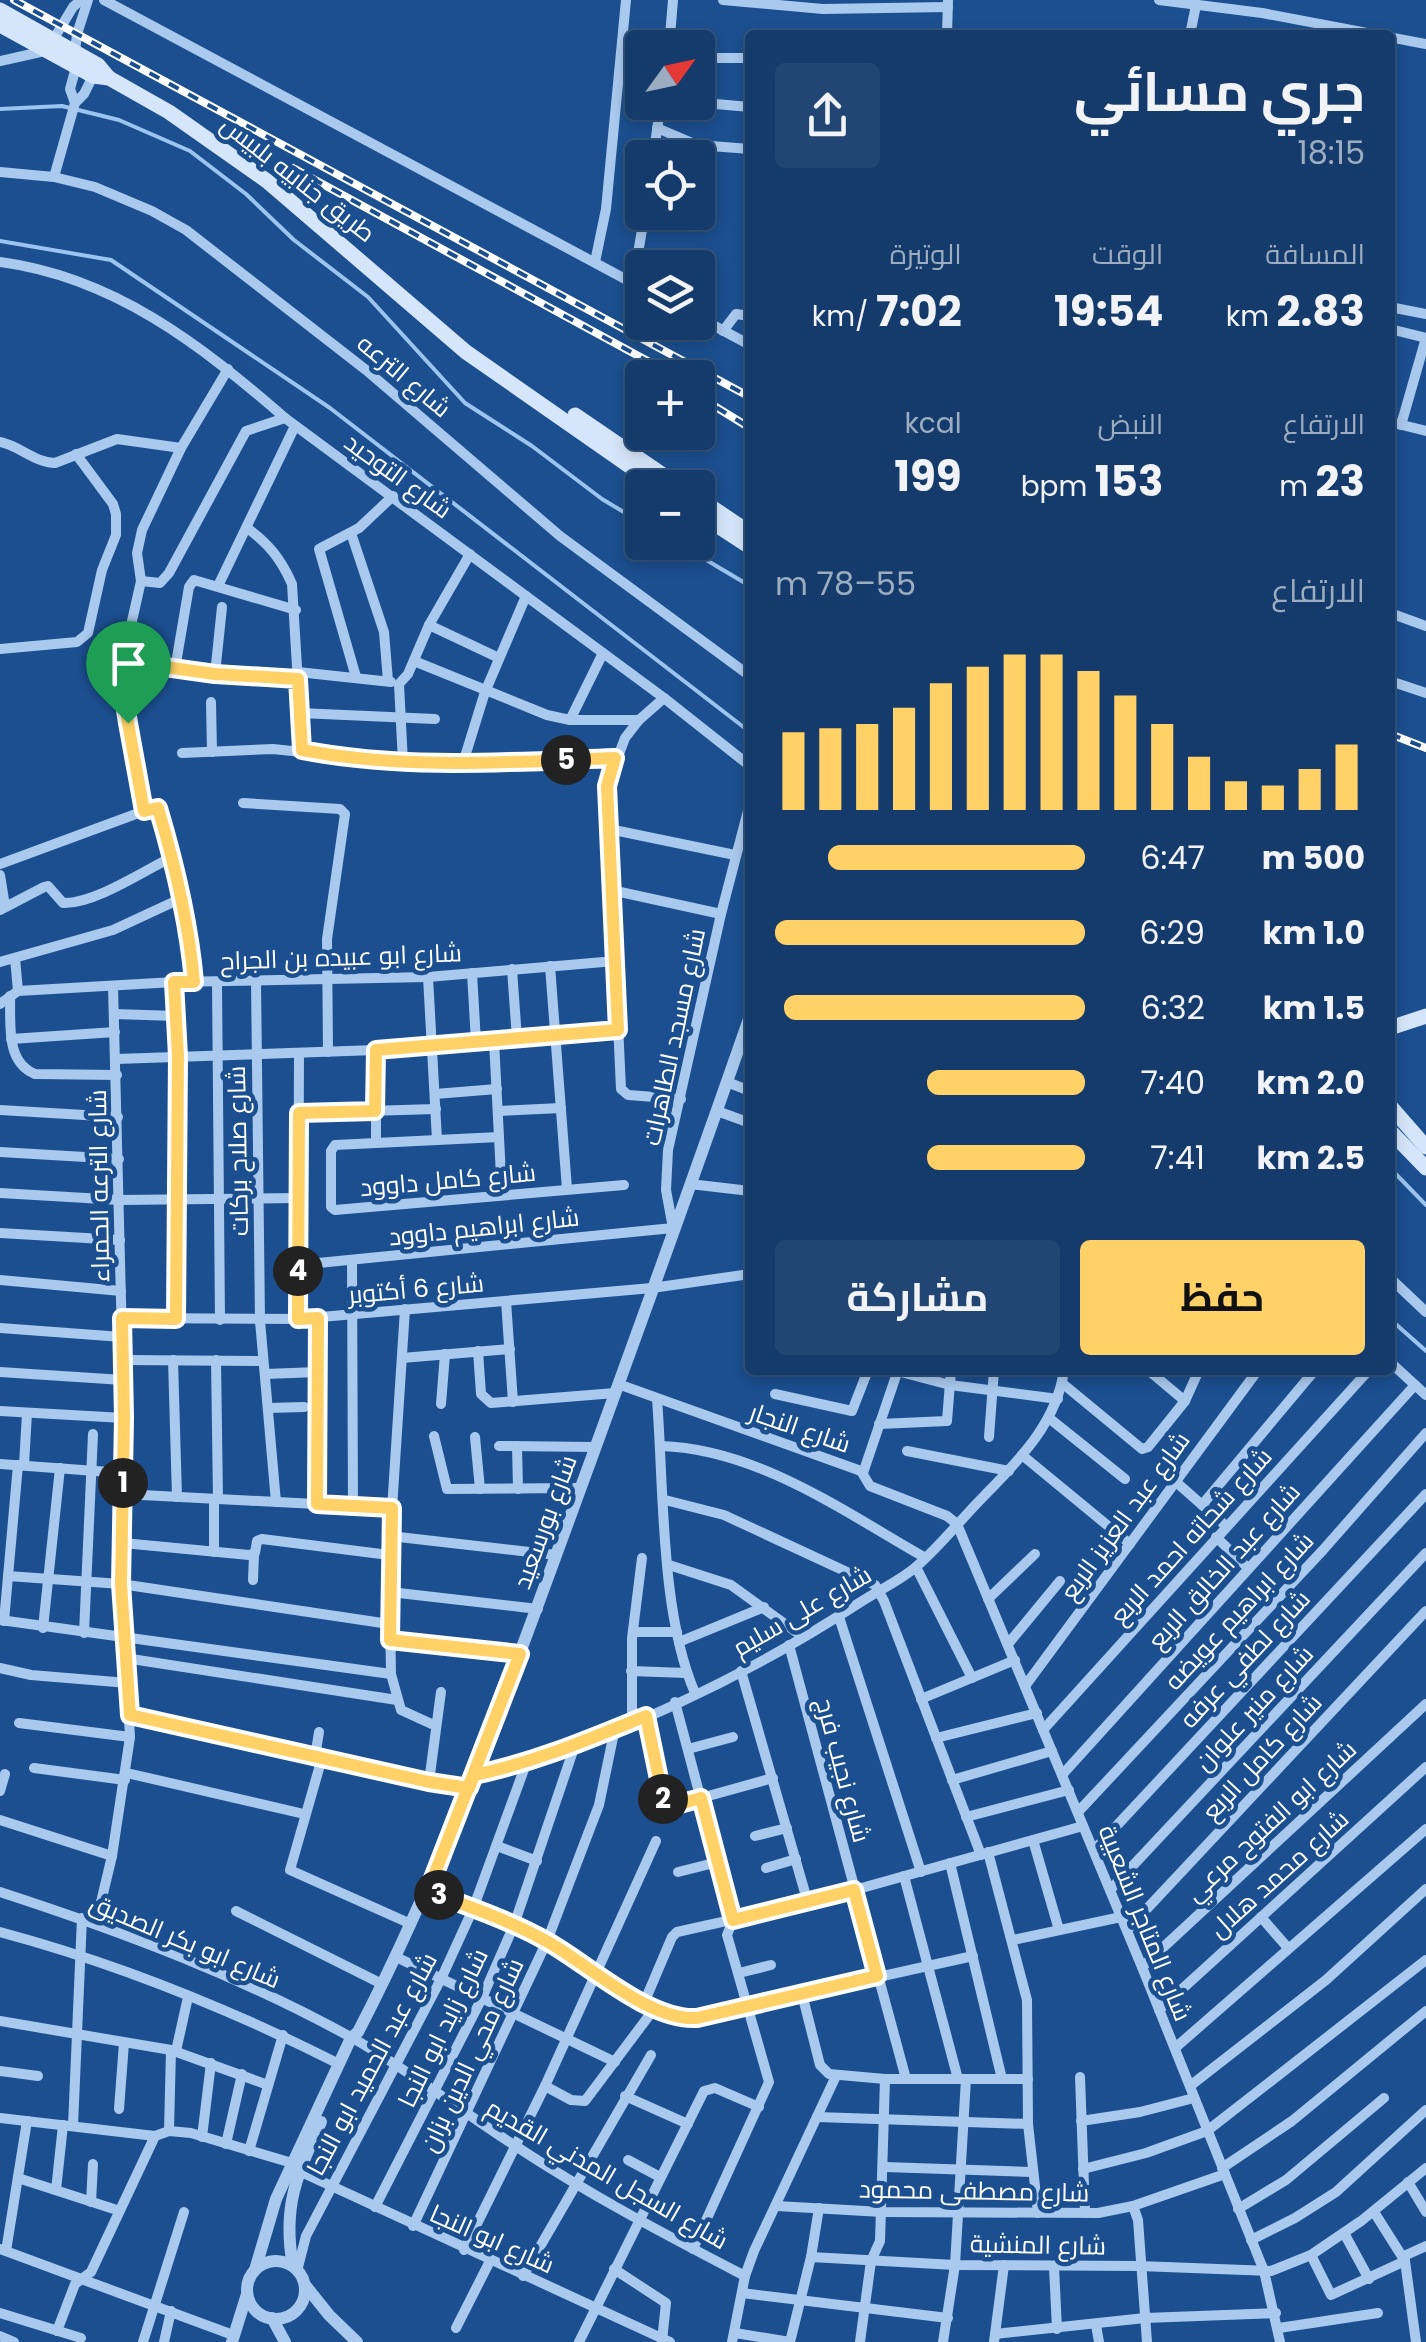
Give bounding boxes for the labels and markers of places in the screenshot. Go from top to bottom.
pin [86,621,171,724]
pin: 5 [541,735,591,785]
pin: 4 [273,1246,323,1296]
pin: 1 [98,1458,148,1508]
pin: 2 [638,1774,688,1824]
pin: 3 [414,1870,464,1920]

